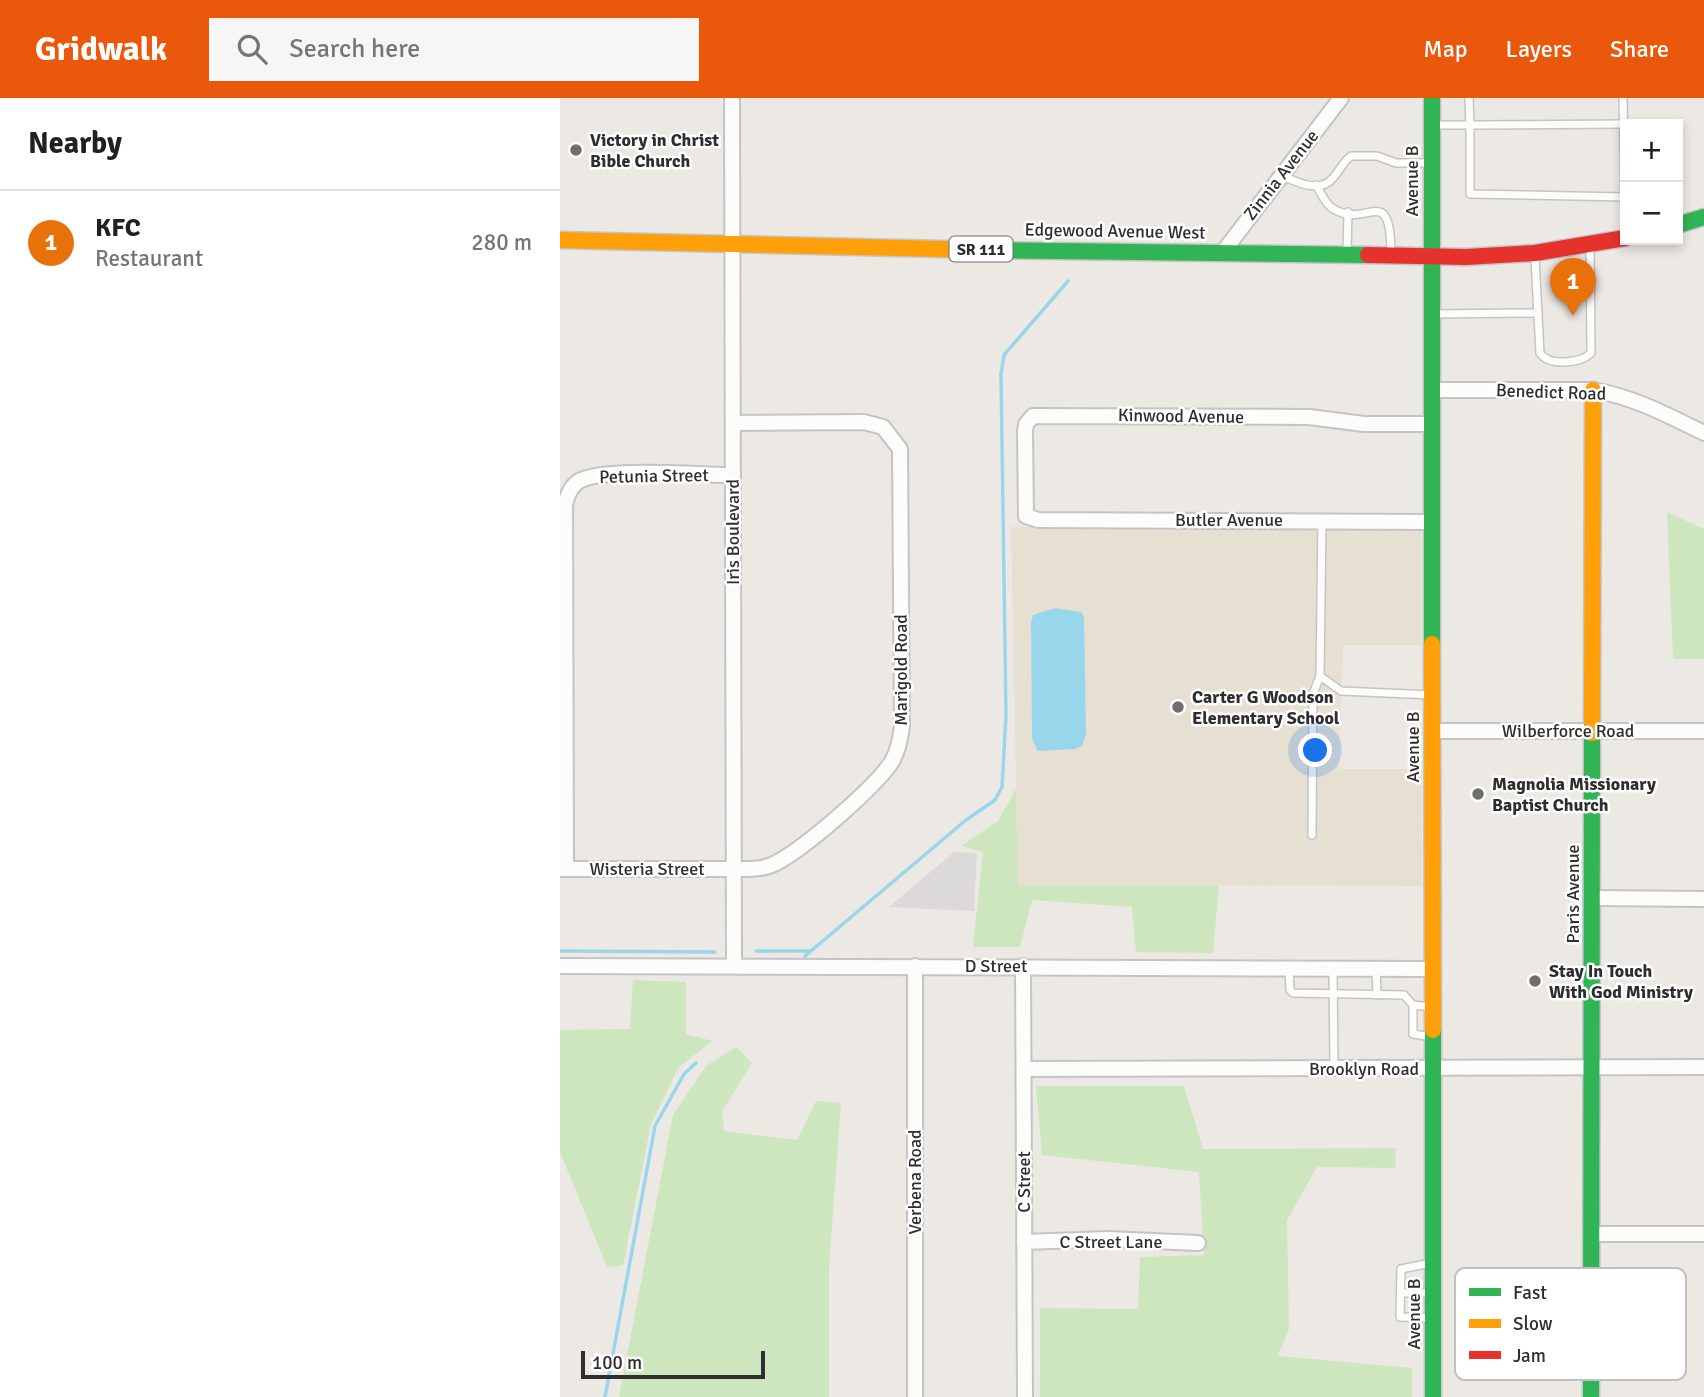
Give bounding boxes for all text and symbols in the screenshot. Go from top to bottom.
search box [209,18,699,81]
text: Gridwalk [35,29,167,70]
icon: search [233,30,271,68]
text: Search here [289,33,420,65]
text: Map [1423,34,1468,64]
text: Layers [1506,34,1572,64]
text: Share [1610,34,1669,64]
map controls [1620,119,1683,245]
button: + [1620,119,1683,182]
text: Nearby [28,125,122,162]
street label: Zinnia Avenue [1239,125,1323,225]
place label: Victory in Christ Bible Church [590,129,719,172]
marker: Victory in Christ Bible Church [568,142,584,158]
street label: Avenue B [1401,145,1423,217]
button: − [1620,182,1683,245]
text: KFC [95,212,141,244]
street label: Edgewood Avenue West [1024,218,1206,244]
text: 1 [45,228,57,257]
text: 280 m [471,228,532,257]
road number: SR 111 [950,237,1012,262]
text: Restaurant [95,244,203,273]
pin: 1 [1550,258,1596,316]
street label: Benedict Road [1495,379,1607,405]
street label: Kinwood Avenue [1118,404,1244,428]
street label: Petunia Street [599,464,709,488]
street label: Iris Boulevard [722,479,744,585]
street label: Butler Avenue [1175,509,1283,531]
street label: Marigold Road [890,614,912,726]
place label: Carter G Woodson Elementary School [1192,686,1340,729]
marker: Carter G Woodson Elementary School [1170,699,1186,715]
street label: Avenue B [1402,711,1424,783]
street label: Wilberforce Road [1502,720,1634,742]
your location [1298,733,1332,767]
place label: Magnolia Missionary Baptist Church [1492,773,1656,816]
marker: Magnolia Missionary Baptist Church [1470,786,1486,802]
street label: Paris Avenue [1562,845,1584,943]
street label: Wisteria Street [590,858,705,880]
street label: D Street [965,955,1027,977]
place label: Stay In Touch With God Ministry [1549,960,1693,1003]
marker: Stay In Touch With God Ministry [1527,973,1543,989]
street label: Brooklyn Road [1309,1058,1419,1080]
street label: Verbena Road [904,1130,926,1235]
street label: C Street [1013,1151,1035,1213]
street label: C Street Lane [1060,1231,1162,1253]
legend [1455,1268,1686,1380]
street label: Avenue B [1403,1278,1425,1350]
text: Fast [1513,1281,1547,1305]
text: Slow [1513,1312,1553,1336]
text: Jam [1513,1344,1546,1368]
scale bar [581,1348,765,1380]
text: 100 m [592,1351,642,1375]

